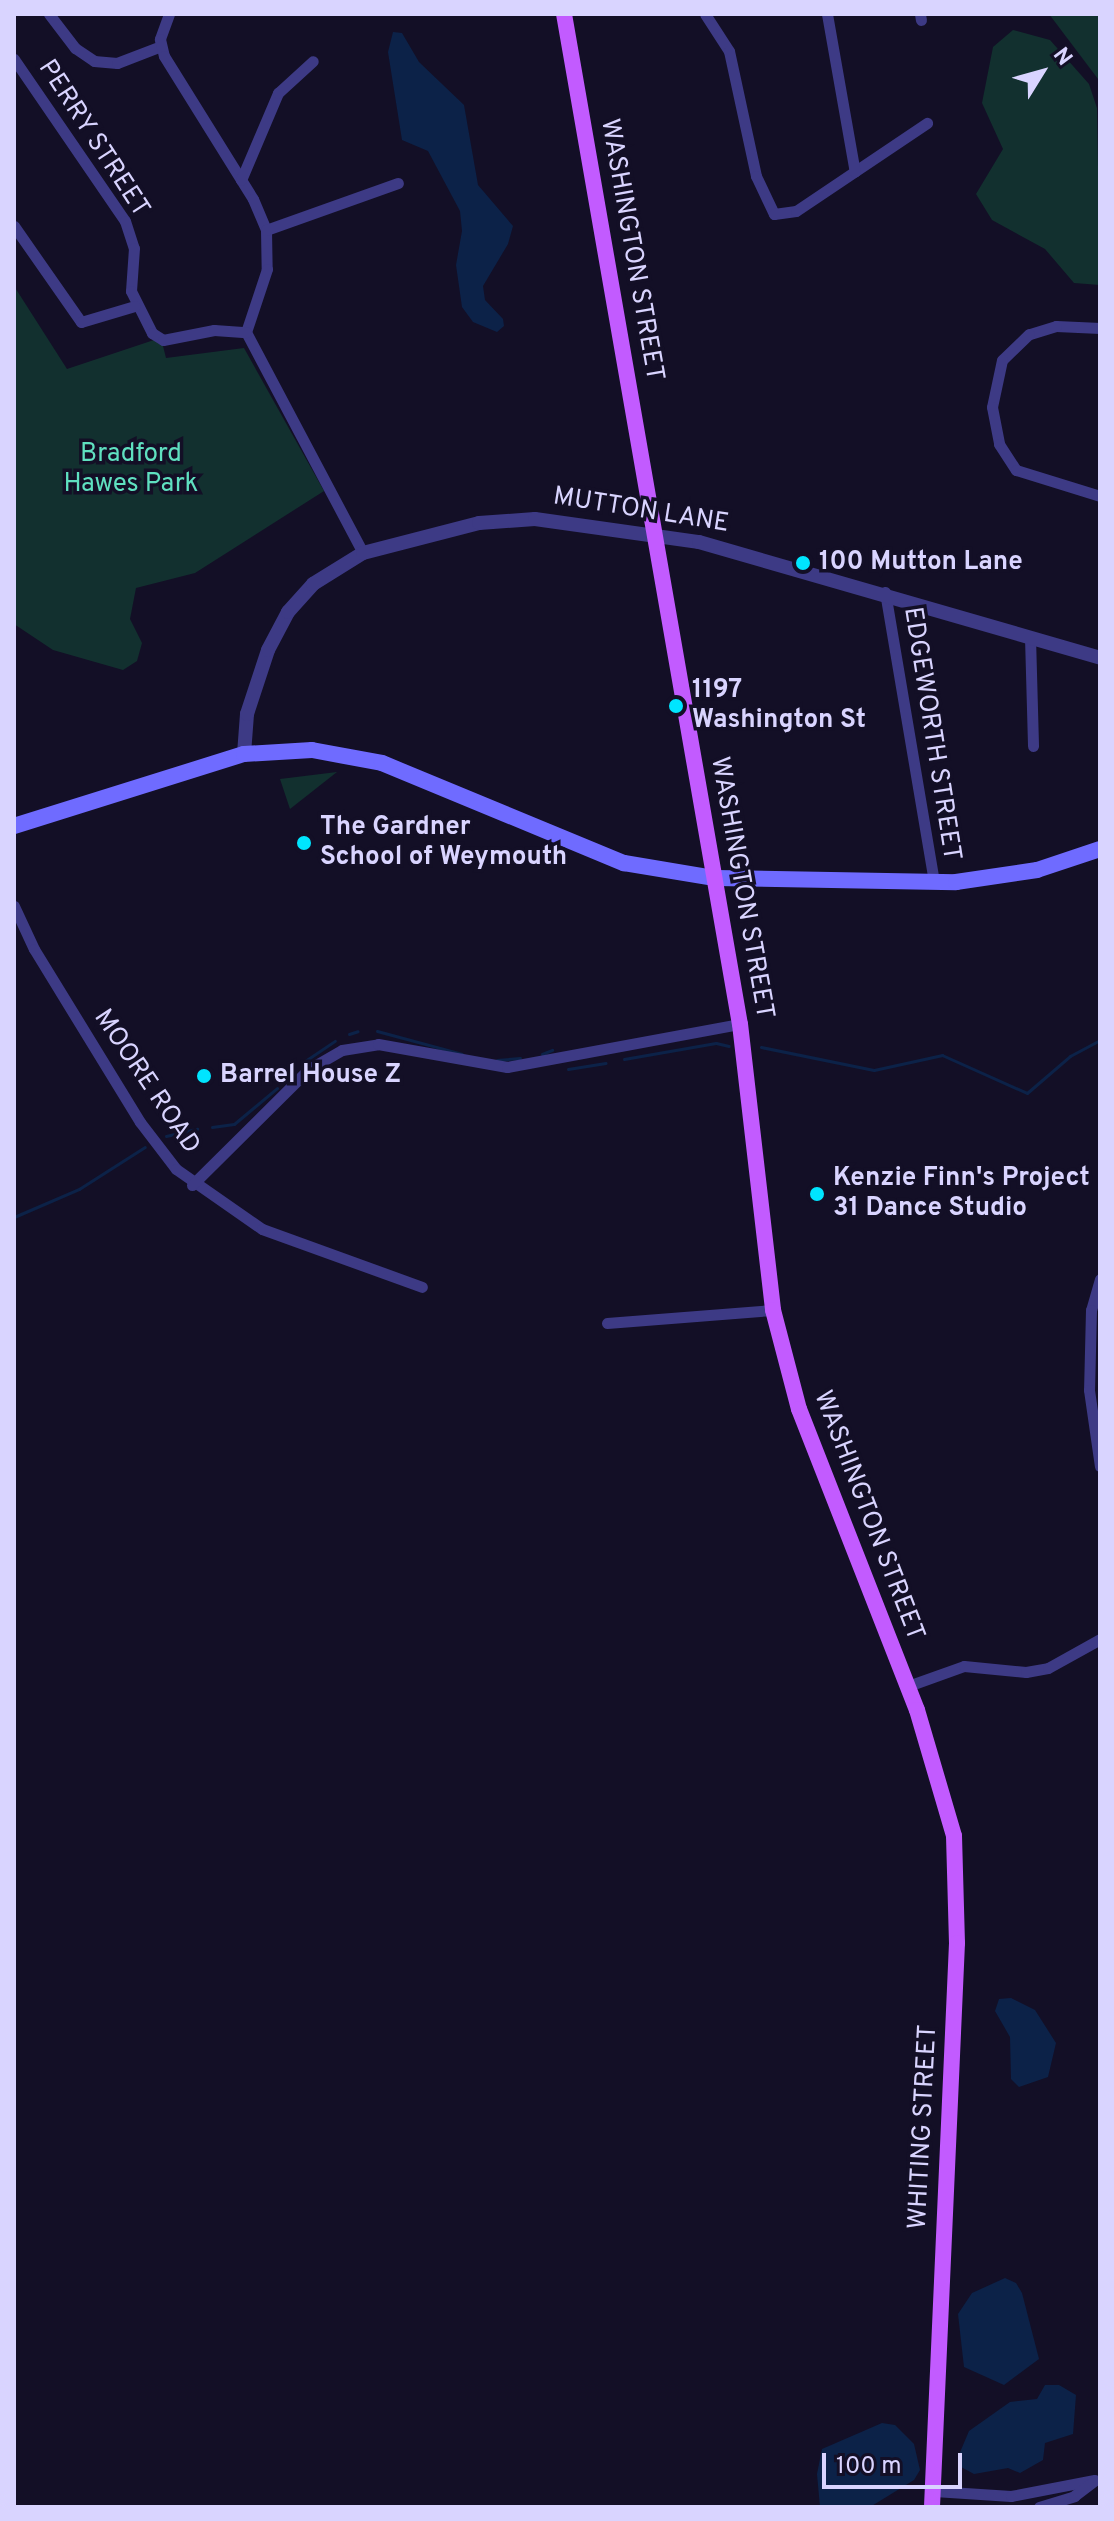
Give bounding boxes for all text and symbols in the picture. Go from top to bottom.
north arrow [1002,32,1082,112]
text: N [1046,43,1077,72]
street label: PERRY STREET [30,54,156,224]
street label: WASHINGTON STREET [593,117,669,383]
park label: Bradford Hawes Park [64,439,198,500]
street label: MUTTON LANE [551,482,731,540]
place label: 100 Mutton Lane [819,547,1023,579]
marker: 100 Mutton Lane [794,554,812,572]
street label: EDGEWORTH STREET [896,605,966,863]
place label: 1197 Washington St [692,675,866,736]
marker: 1197 Washington St [667,697,685,715]
street label: WASHINGTON STREET [703,755,779,1021]
place label: The Gardner School of Weymouth [320,812,567,874]
marker: The Gardner School of Weymouth [295,834,313,852]
street label: MOORE ROAD [86,1004,206,1160]
place label: Barrel House Z [220,1060,401,1092]
marker: Barrel House Z [195,1067,213,1085]
place label: Kenzie Finn's Project 31 Dance Studio [833,1163,1090,1224]
marker: Kenzie Finn's Project 31 Dance Studio [808,1185,826,1203]
street label: WASHINGTON STREET [806,1386,930,1646]
street label: WHITING STREET [903,2024,945,2230]
scale bar [826,2437,966,2487]
text: 100 m [836,2452,902,2482]

